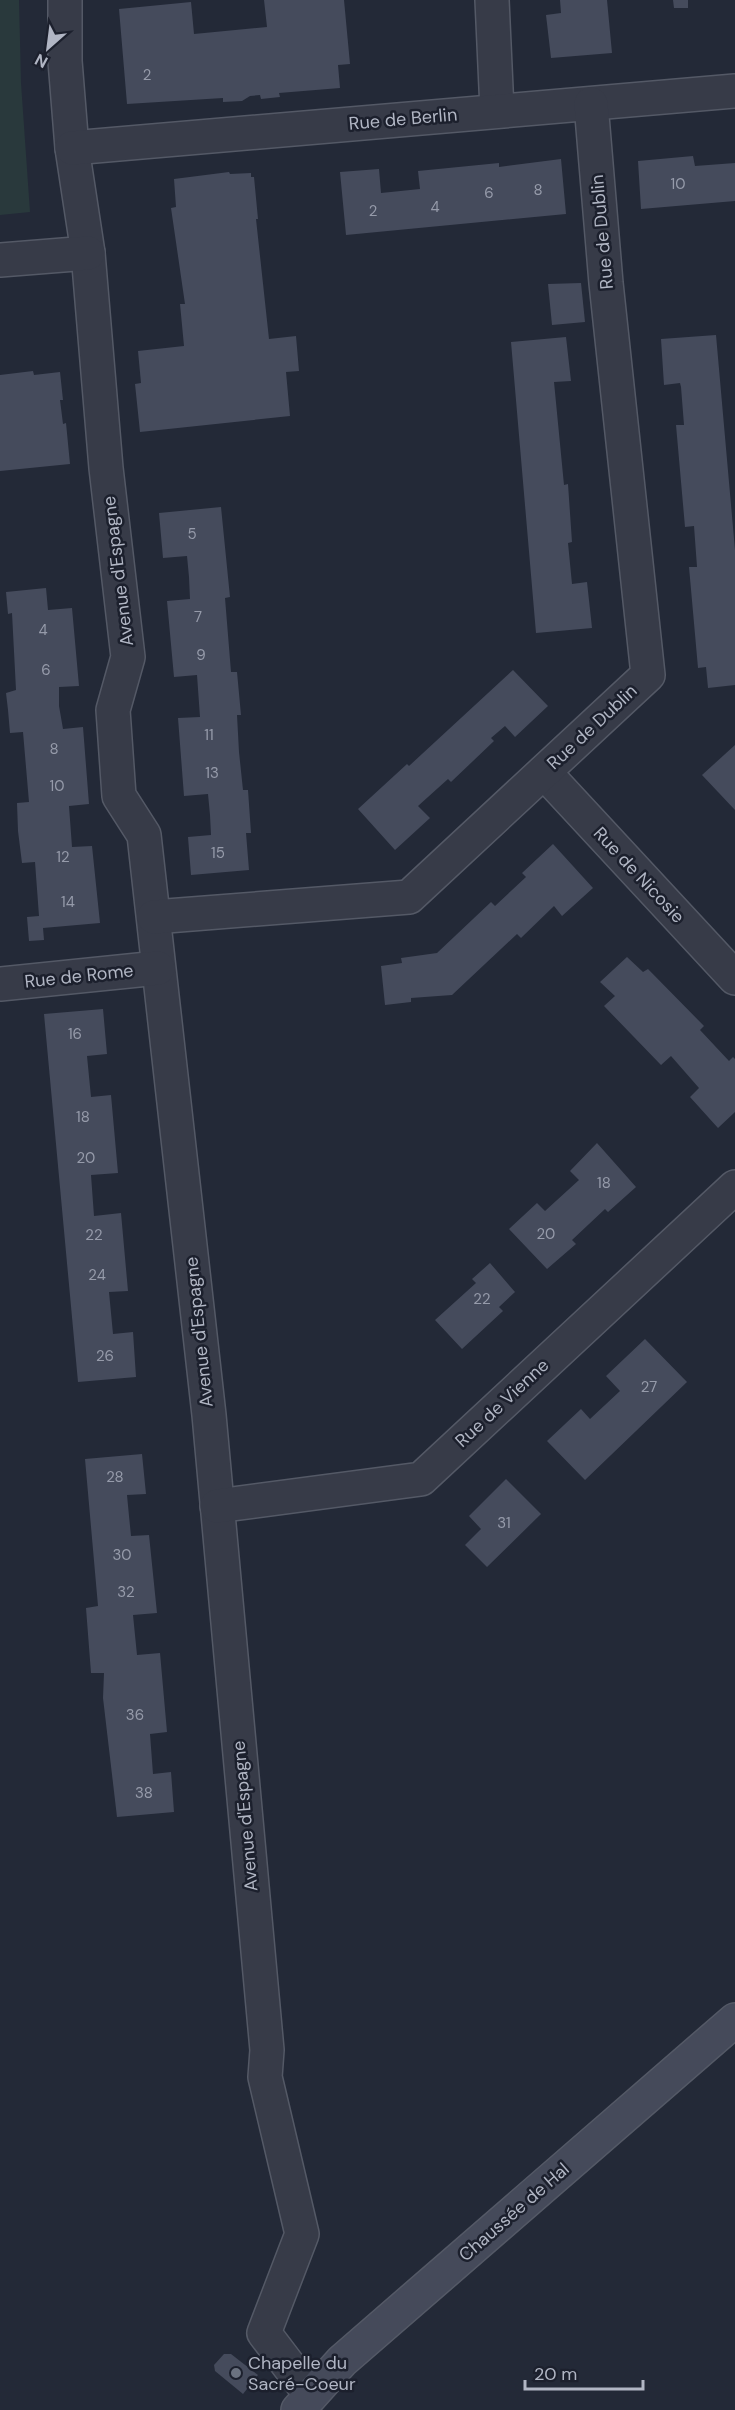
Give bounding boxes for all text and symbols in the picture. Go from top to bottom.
north arrow [18,18,78,78]
text: N [31,49,51,73]
house number: 2 [143,65,151,85]
street label: Rue de Berlin [348,102,458,136]
street label: Rue de Dublin [585,174,619,290]
house number: 10 [671,174,685,194]
house number: 8 [533,180,543,200]
house number: 6 [484,183,494,203]
house number: 4 [430,197,440,217]
house number: 2 [369,201,377,221]
street label: Avenue d'Espagne [97,495,139,647]
house number: 5 [187,524,197,544]
house number: 7 [194,607,202,627]
house number: 4 [38,620,48,640]
house number: 9 [196,645,206,665]
house number: 6 [41,660,51,680]
street label: Rue de Dublin [542,679,642,775]
house number: 11 [204,725,214,745]
house number: 8 [49,739,59,759]
house number: 13 [205,763,219,783]
house number: 10 [50,776,64,796]
street label: Rue de Nicosie [588,822,690,928]
house number: 15 [211,843,225,863]
house number: 12 [56,847,70,867]
house number: 14 [61,892,75,912]
street label: Rue de Rome [23,958,135,994]
house number: 16 [68,1024,82,1044]
house number: 18 [76,1107,90,1127]
house number: 20 [77,1148,95,1168]
house number: 18 [597,1173,611,1193]
house number: 20 [537,1224,555,1244]
house number: 22 [85,1225,103,1245]
street label: Avenue d'Espagne [179,1256,219,1408]
house number: 24 [88,1265,106,1285]
house number: 22 [473,1289,491,1309]
house number: 26 [96,1346,114,1366]
street label: Rue de Vienne [450,1353,554,1453]
house number: 27 [641,1377,657,1397]
house number: 28 [106,1467,124,1487]
house number: 31 [497,1513,511,1533]
house number: 30 [112,1545,132,1565]
house number: 32 [117,1582,135,1602]
house number: 36 [126,1705,144,1725]
street label: Avenue d'Espagne [226,1740,264,1892]
house number: 38 [135,1783,153,1803]
street label: Chaussée de Hal [454,2157,574,2267]
place label: Chapelle du Sacré-Coeur [248,2351,356,2396]
scale bar [525,2353,644,2391]
text: 20 m [534,2362,577,2386]
marker: Chapelle du Sacré-Coeur [229,2366,243,2380]

